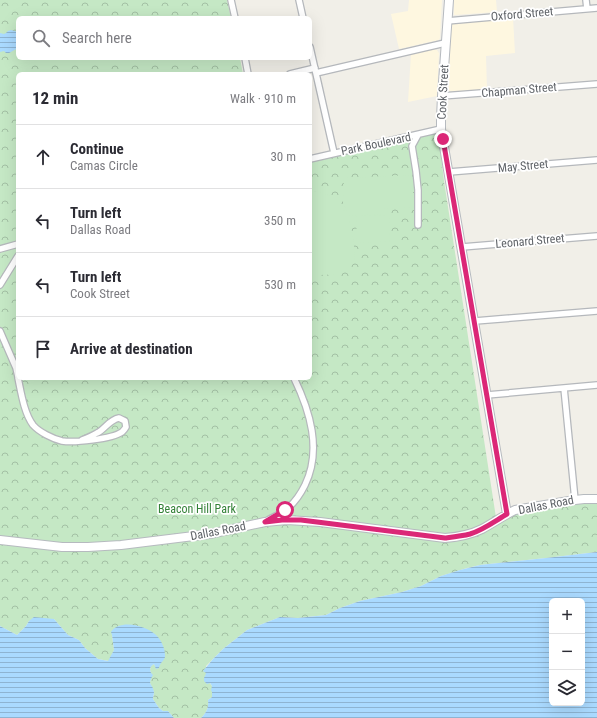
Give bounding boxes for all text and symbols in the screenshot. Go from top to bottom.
street label: Oxford Street [490,4,554,24]
search box [16,16,312,60]
icon: search [30,27,52,49]
text: Search here [62,29,132,47]
street label: Cook Street [435,64,451,120]
street label: Chapman Street [481,80,558,100]
text: 12 min [32,88,78,108]
text: Walk · 910 m [230,91,296,106]
street label: Park Boulevard [340,130,412,158]
route end [434,130,452,148]
text: Continue [70,140,124,158]
icon: ahead [32,146,54,168]
text: 30 m [270,149,296,164]
street label: May Street [497,157,549,175]
text: Camas Circle [70,158,138,173]
text: Turn left [70,204,121,222]
icon: left [32,210,54,232]
text: 350 m [264,213,296,228]
text: Dallas Road [70,222,131,237]
street label: Leonard Street [495,231,566,251]
text: Turn left [70,268,121,286]
icon: left [32,274,54,296]
text: 530 m [264,277,296,292]
text: Cook Street [70,286,130,301]
icon: arrive [32,338,54,360]
text: Arrive at destination [70,340,193,358]
street label: Dallas Road [517,493,575,517]
route start [276,501,294,519]
park label: Beacon Hill Park [158,502,237,516]
street label: Dallas Road [189,519,247,543]
map controls [549,598,585,706]
button: + [549,598,585,634]
button: − [549,634,585,670]
button: layers [549,670,585,706]

